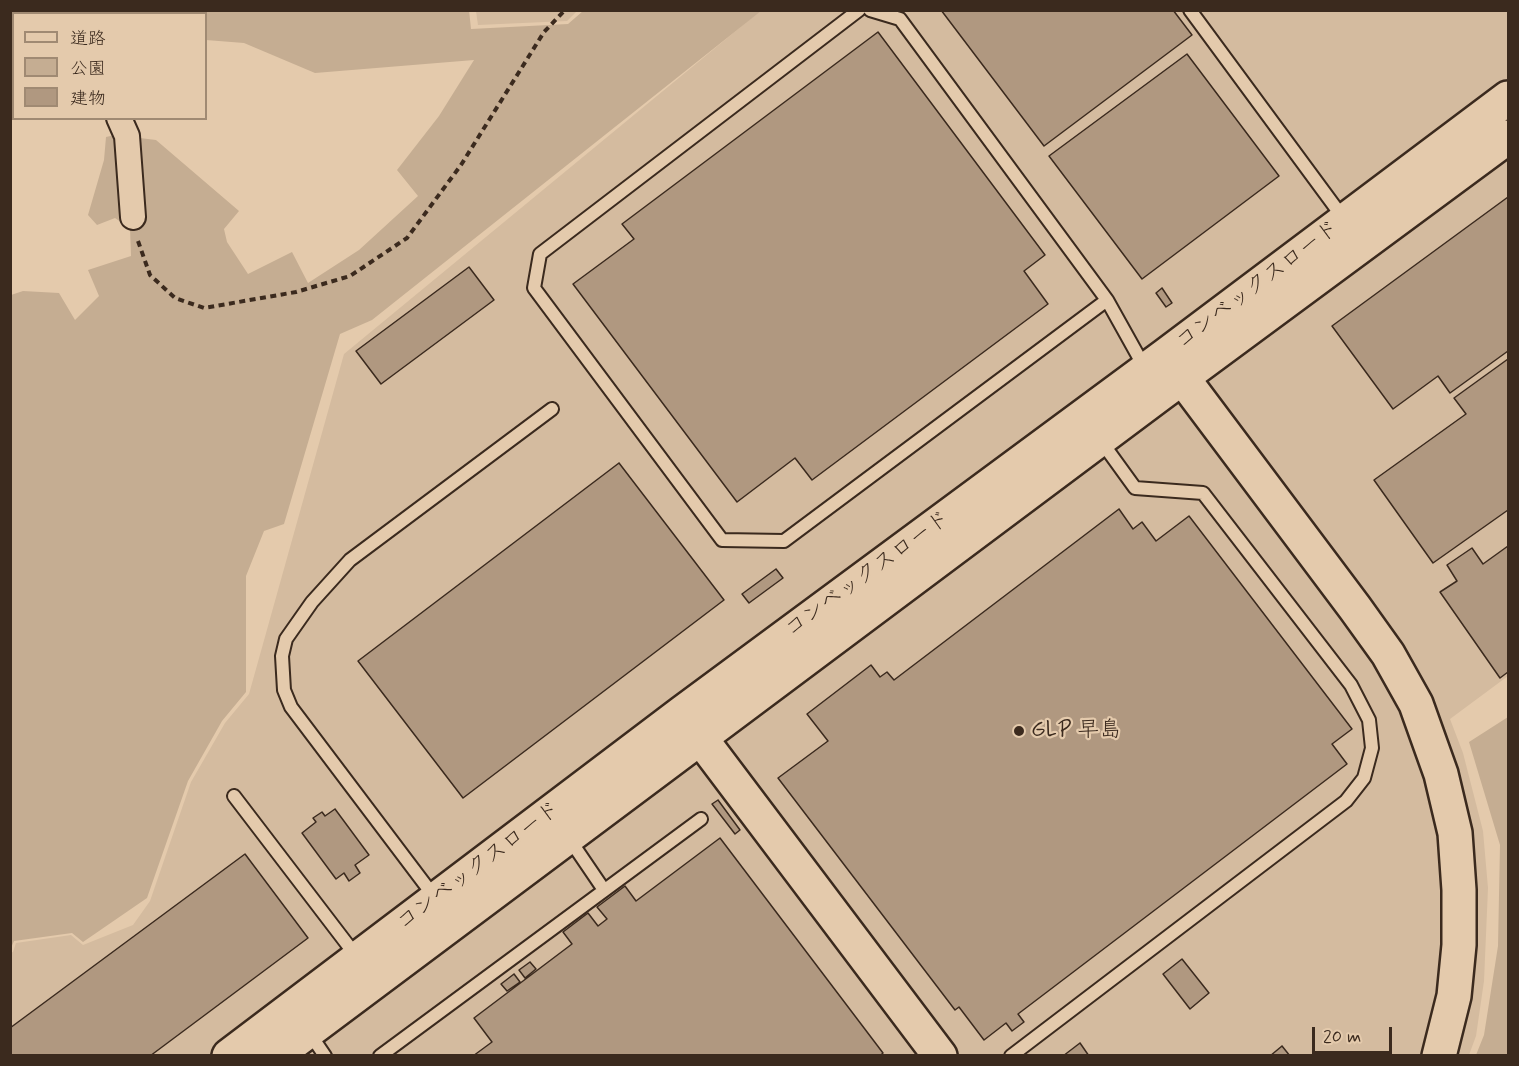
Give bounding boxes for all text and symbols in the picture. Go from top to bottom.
legend [12,12,207,120]
text: 道路 [70,27,106,51]
text: 公園 [70,57,106,81]
text: 建物 [70,87,106,111]
street label: コンベックスロード [1171,216,1345,356]
street label: コンベックスロード [780,506,956,644]
place label: GLP 早島 [1031,718,1121,744]
marker: GLP 早島 [1012,724,1026,738]
street label: コンベックスロード [392,797,566,937]
scale bar [1315,1015,1394,1053]
text: 20 m [1323,1025,1361,1049]

